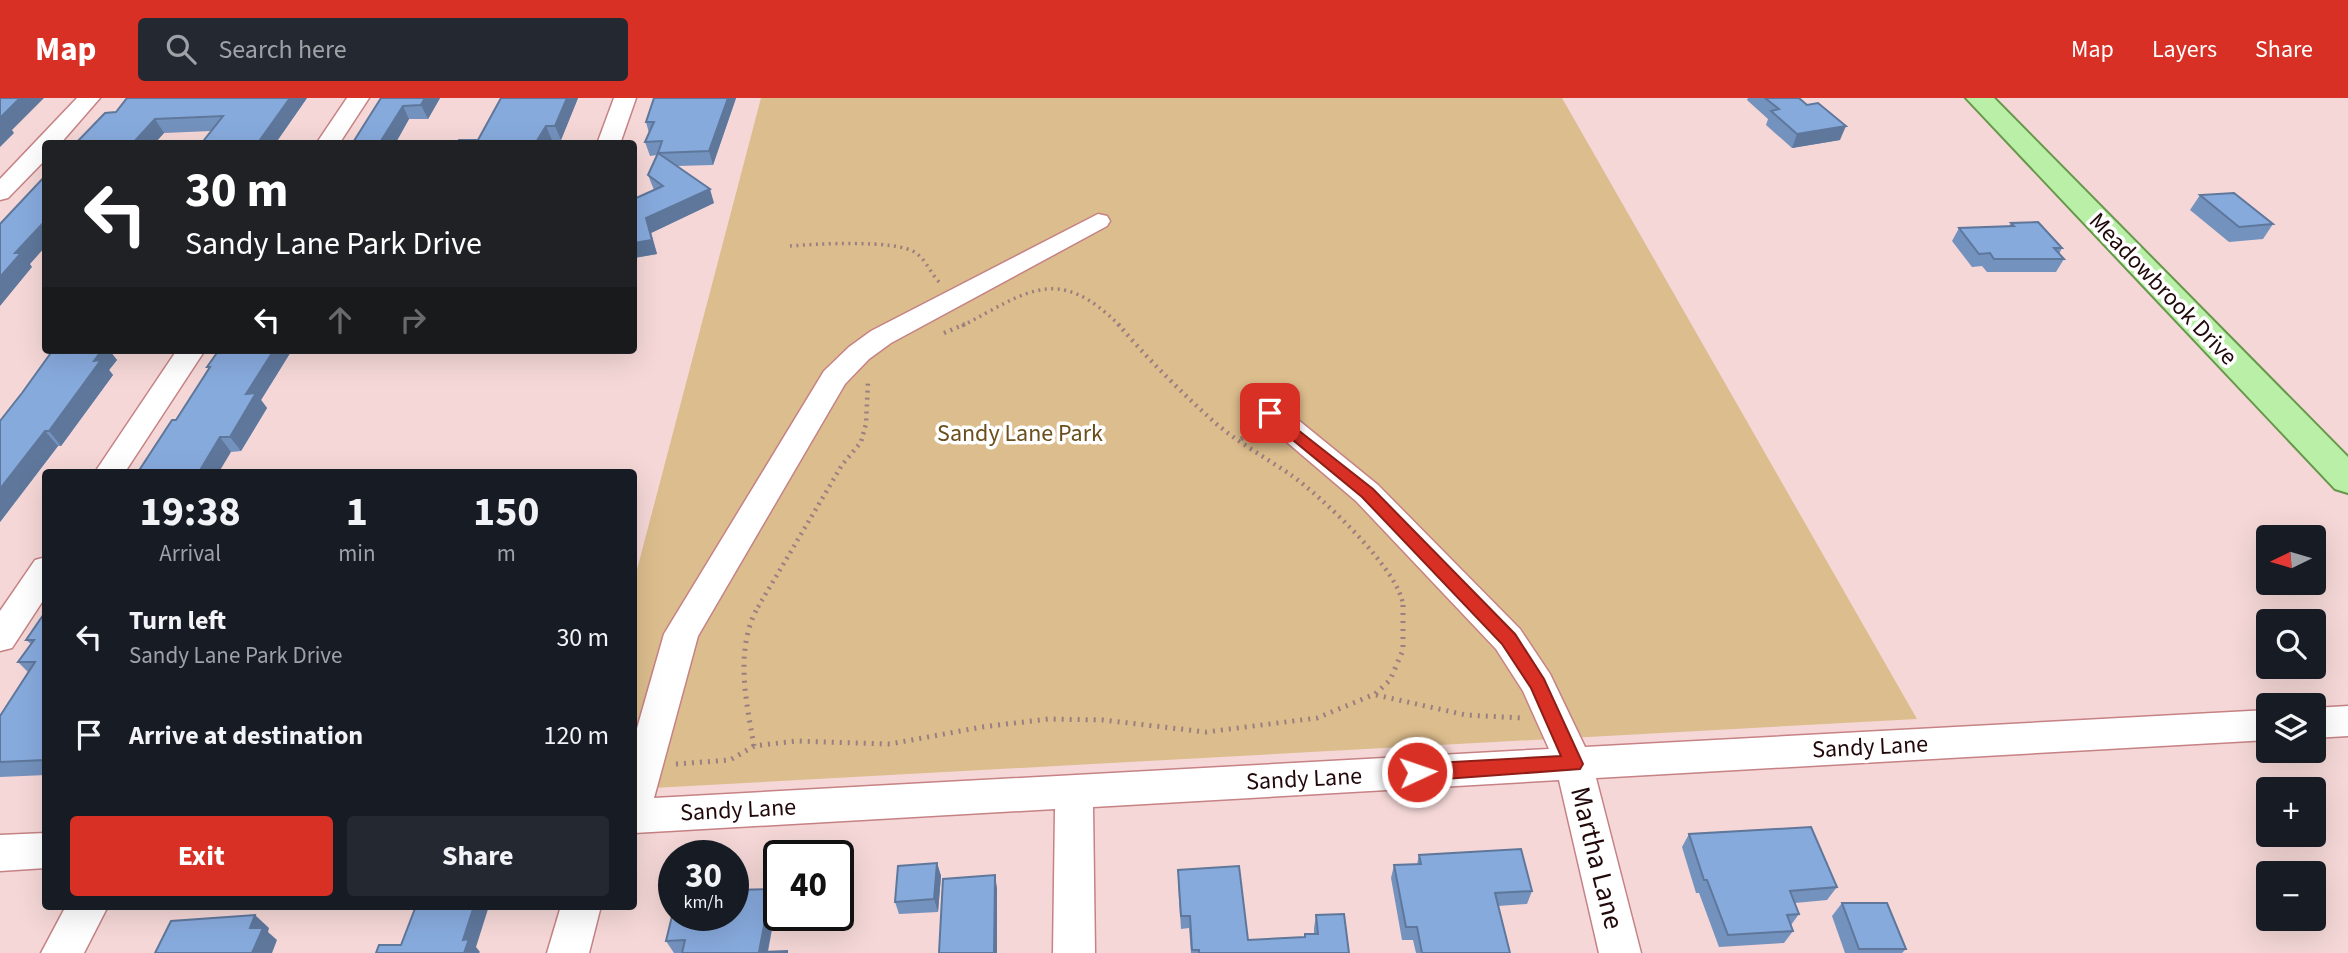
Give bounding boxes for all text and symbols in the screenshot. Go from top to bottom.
search box [138,18,628,81]
text: Map [35,26,96,73]
icon: search [162,30,200,68]
text: Search here [218,31,347,68]
text: Map [2071,32,2114,67]
text: Layers [2152,32,2217,67]
text: Share [2255,32,2313,67]
text: 30 m [185,156,289,226]
icon: left [70,168,161,259]
street label: Meadowbrook Drive [2081,205,2245,373]
text: Sandy Lane Park Drive [185,221,482,267]
icon: left [248,301,286,339]
icon: ahead [321,301,359,339]
icon: right [394,301,432,339]
pin [1240,383,1300,443]
icon: arrive [1251,394,1289,432]
park label: Sandy Lane Park [937,416,1103,451]
text: 19:38 [139,482,241,542]
text: 1 [346,482,368,542]
text: 150 [473,482,540,542]
north arrow [2256,525,2326,595]
map controls [2256,525,2326,931]
text: Arrival [159,537,221,570]
text: min [338,537,376,570]
text: m [497,537,516,570]
text: Turn left [129,602,226,639]
button: search [2256,609,2326,679]
icon: left [70,618,108,656]
text: 30 m [556,619,609,656]
text: Sandy Lane Park Drive [129,639,342,672]
button: layers [2256,693,2326,763]
icon: arrive [70,716,108,754]
text: Arrive at destination [129,717,363,754]
text: 120 m [543,717,609,754]
street label: Sandy Lane [1811,726,1929,768]
position arrow [1380,735,1454,809]
street label: Sandy Lane [1245,758,1363,800]
button: + [2256,777,2326,847]
street label: Martha Lane [1560,783,1634,933]
street label: Sandy Lane [679,789,797,831]
button: Exit [70,816,333,896]
button: Share [347,816,609,896]
speed limit sign: 40 [763,840,854,931]
text: 30 [685,851,722,901]
button: − [2256,861,2326,931]
text: km/h [684,890,723,915]

